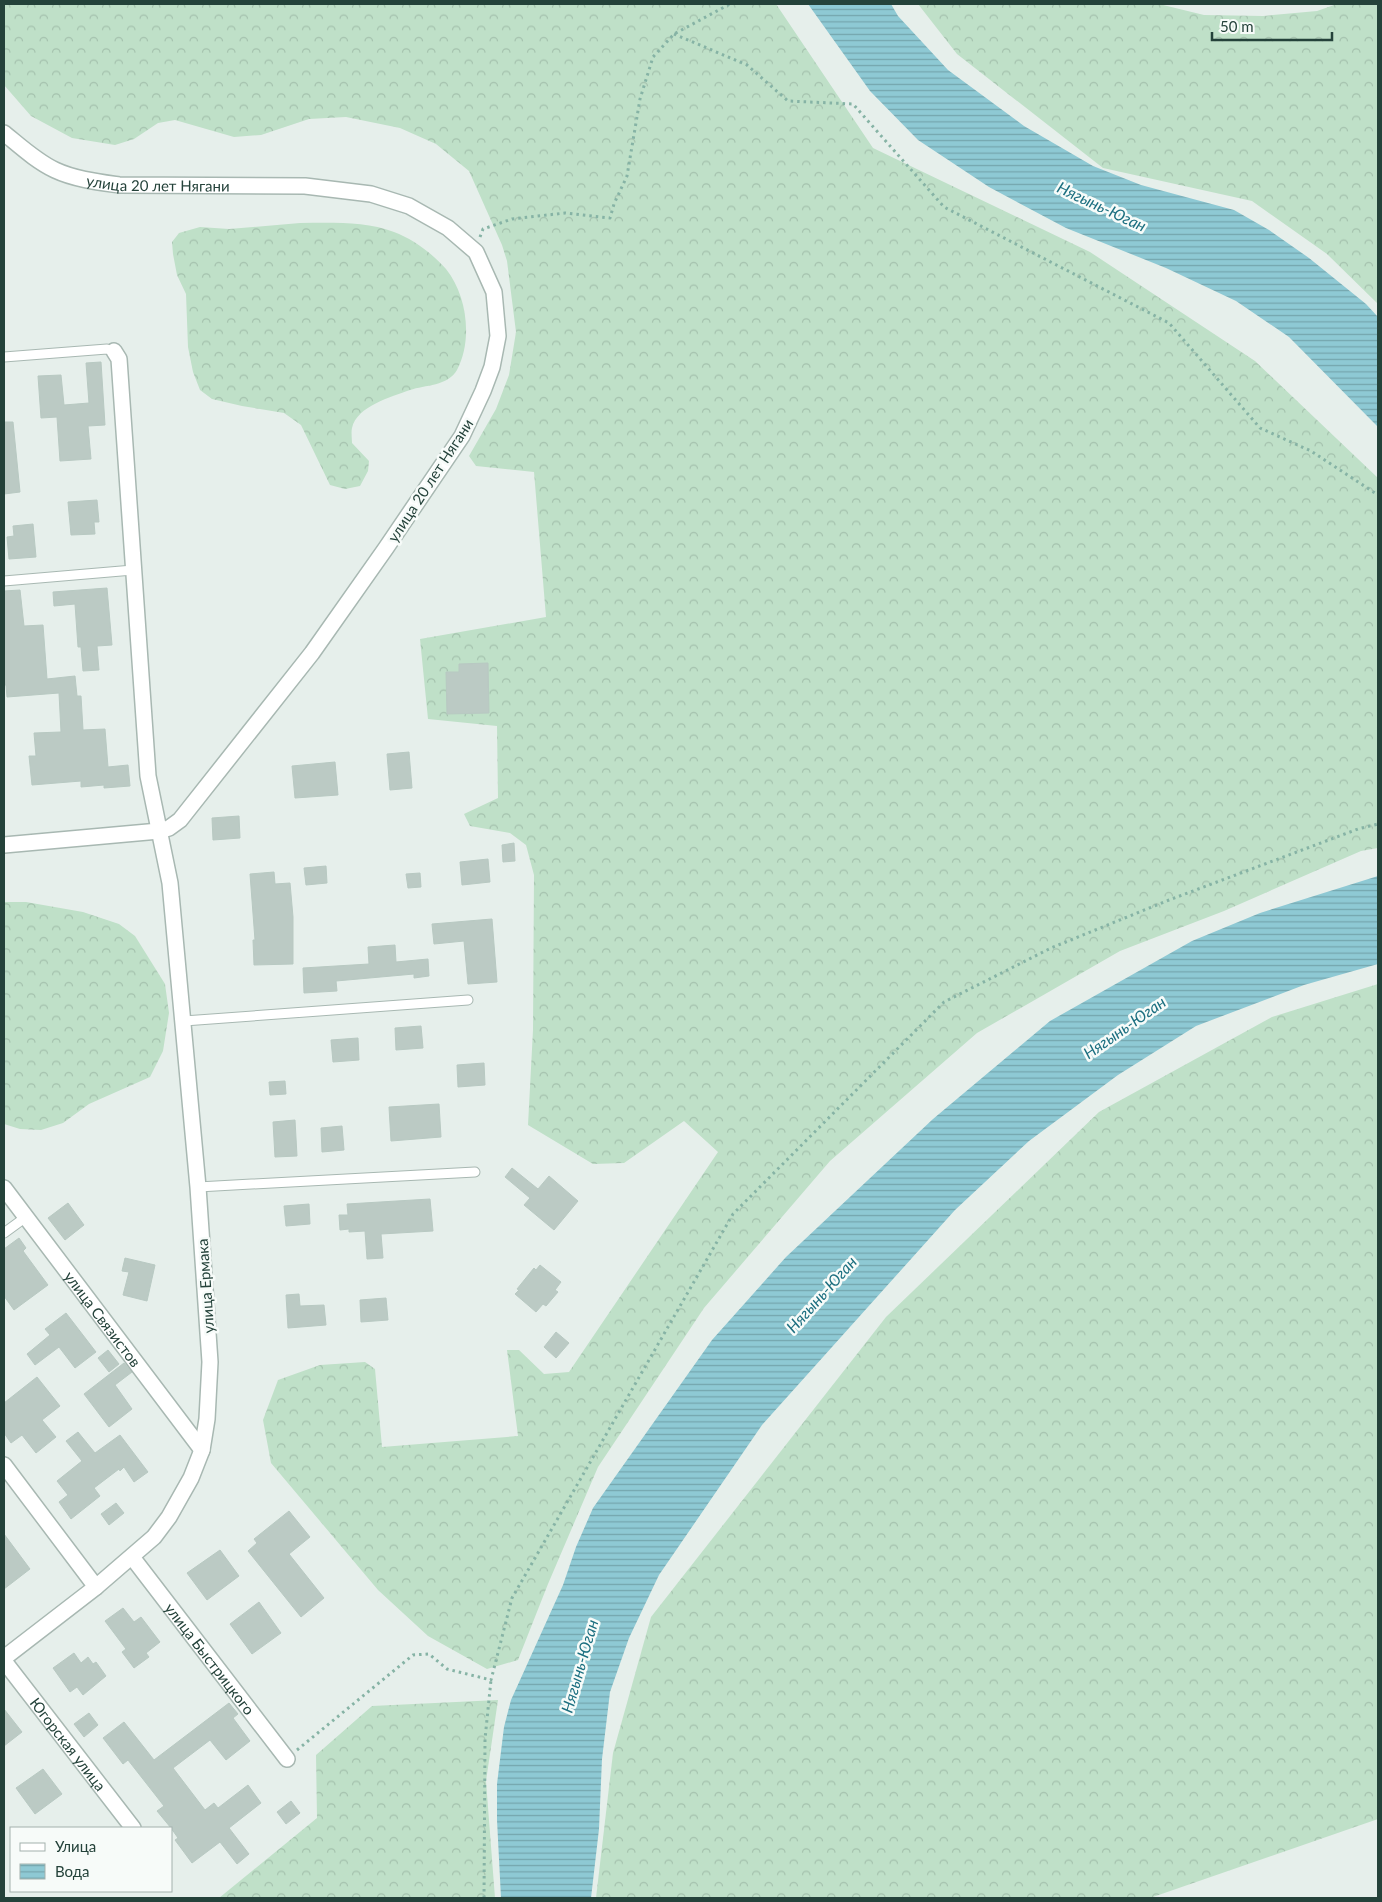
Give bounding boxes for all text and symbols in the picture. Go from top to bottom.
scale bar [1212,10,1332,42]
text: 50 m [1220,17,1254,35]
street label: улица 20 лет Нягани [85,171,230,195]
water label: Нягынь-Юган [1054,177,1150,235]
street label: улица 20 лет Нягани [383,415,477,545]
water label: Нягынь-Юган [1079,992,1169,1062]
street label: улица Ермака [193,1238,217,1334]
water label: Нягынь-Юган [782,1252,860,1336]
street label: улица Связистов [61,1267,145,1370]
street label: улица Быстрицкого [161,1599,258,1718]
water label: Нягынь-Юган [557,1617,601,1715]
street label: Югорская улица [27,1694,110,1794]
legend [10,1827,172,1892]
text: Улица [55,1837,96,1855]
text: Вода [55,1862,90,1880]

